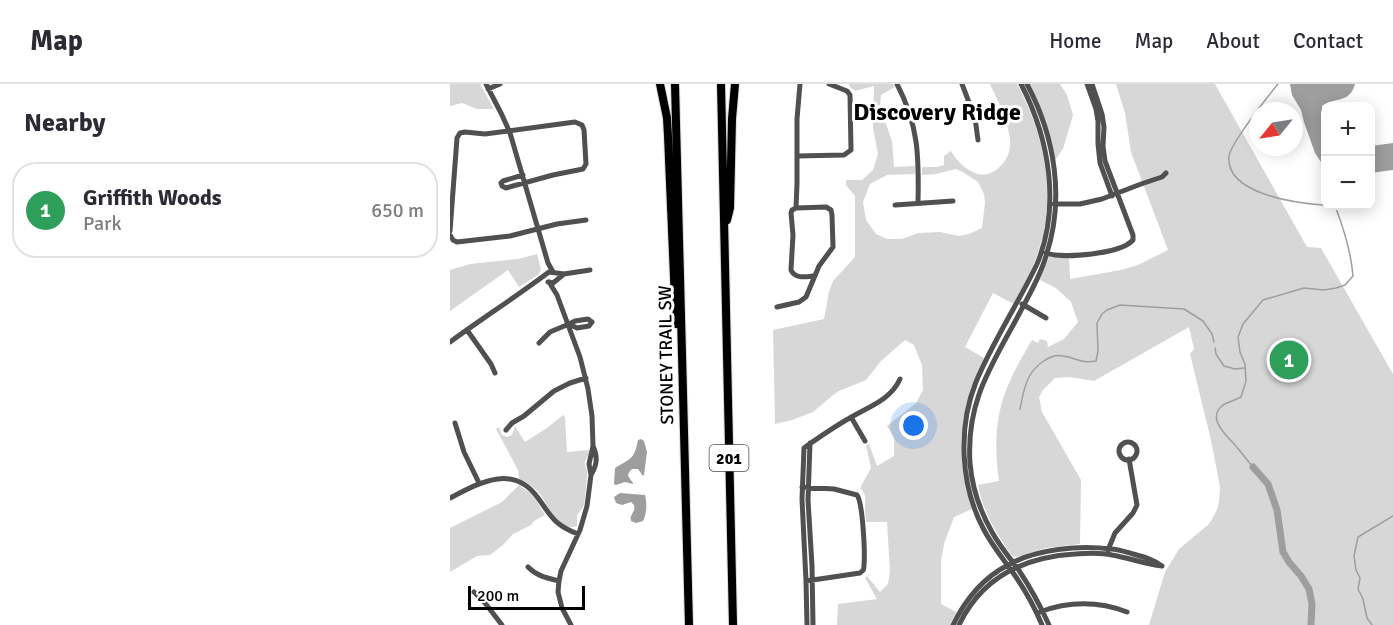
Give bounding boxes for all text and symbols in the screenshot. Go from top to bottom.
text: Map [30,24,83,58]
text: Home [1049,28,1102,54]
text: Map [1135,28,1173,54]
text: About [1206,28,1260,54]
text: Contact [1293,28,1363,54]
district label: Discovery Ridge [853,97,1021,127]
north arrow [1249,102,1303,156]
map controls [1321,102,1375,210]
button: + [1321,102,1375,156]
text: Nearby [24,107,105,139]
button: − [1321,156,1375,210]
text: Griffith Woods [83,184,222,211]
text: 1 [40,198,51,223]
text: 650 m [371,198,424,223]
text: Park [83,211,121,236]
street label: STONEY TRAIL SW [654,285,678,425]
pin: 1 [1270,338,1308,382]
your location [899,411,928,440]
road number: 201 [710,445,748,471]
scale bar [468,583,585,610]
text: 200 m [477,586,519,606]

